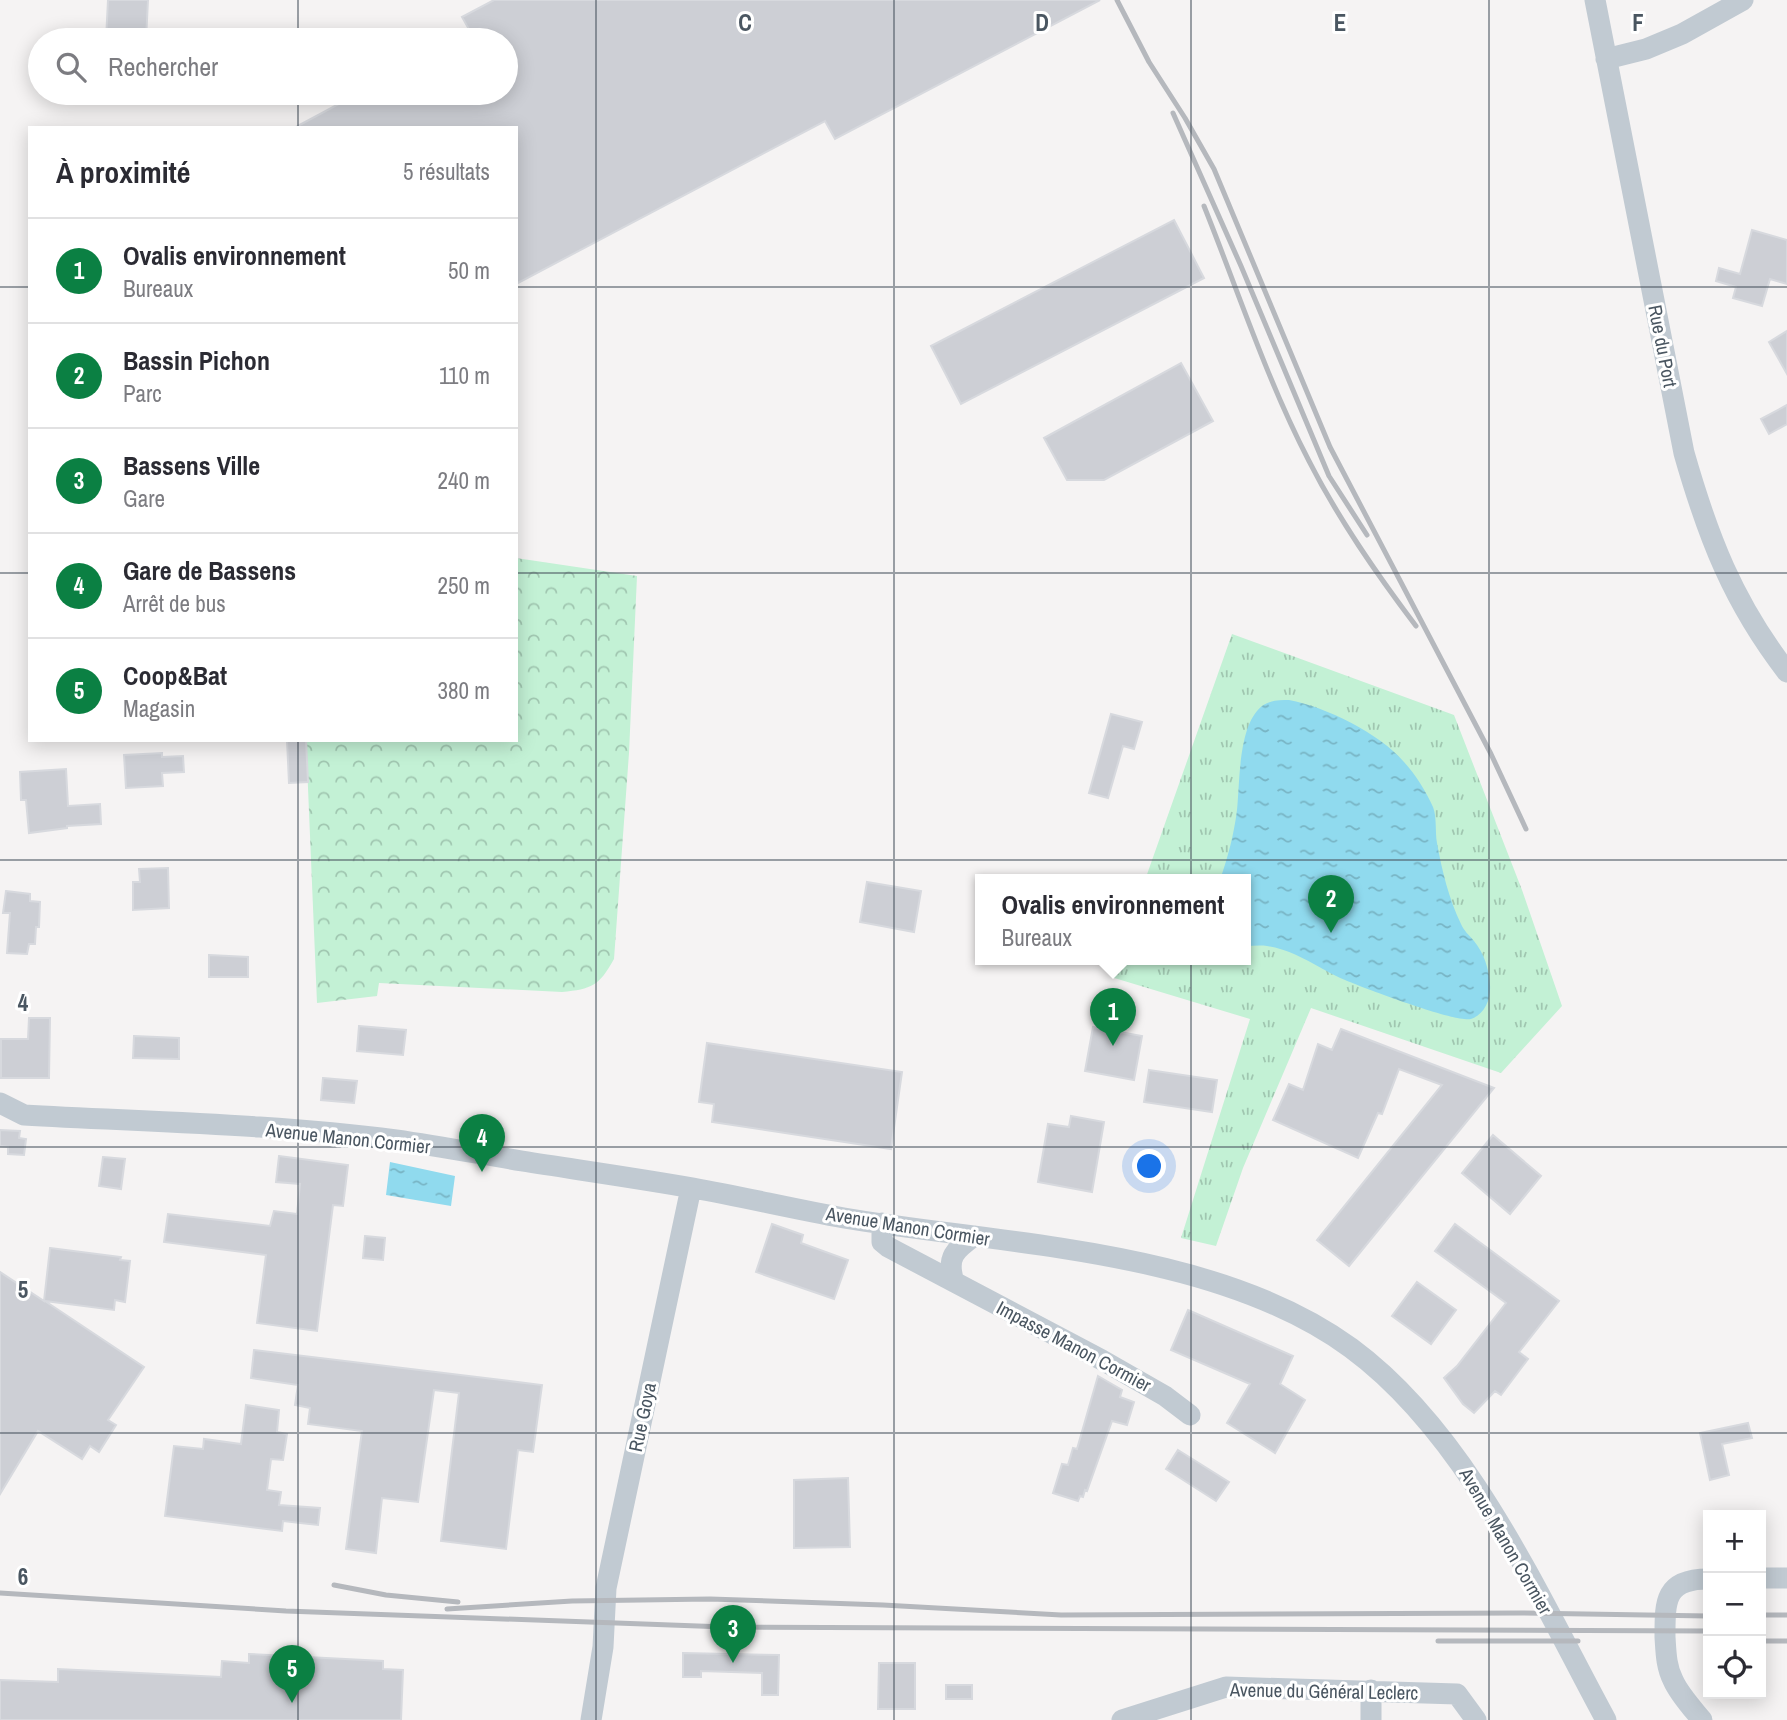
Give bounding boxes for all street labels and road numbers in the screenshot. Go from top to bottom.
street label: Rue du Port [1642,303,1684,390]
street label: Avenue Manon Cormier [264,1116,432,1160]
street label: Avenue Manon Cormier [823,1200,992,1252]
street label: Impasse Manon Cormier [992,1294,1156,1398]
street label: Rue Goya [622,1380,662,1454]
street label: Avenue Manon Cormier [1453,1462,1559,1620]
street label: Avenue du Général Leclerc [1229,1676,1419,1706]

